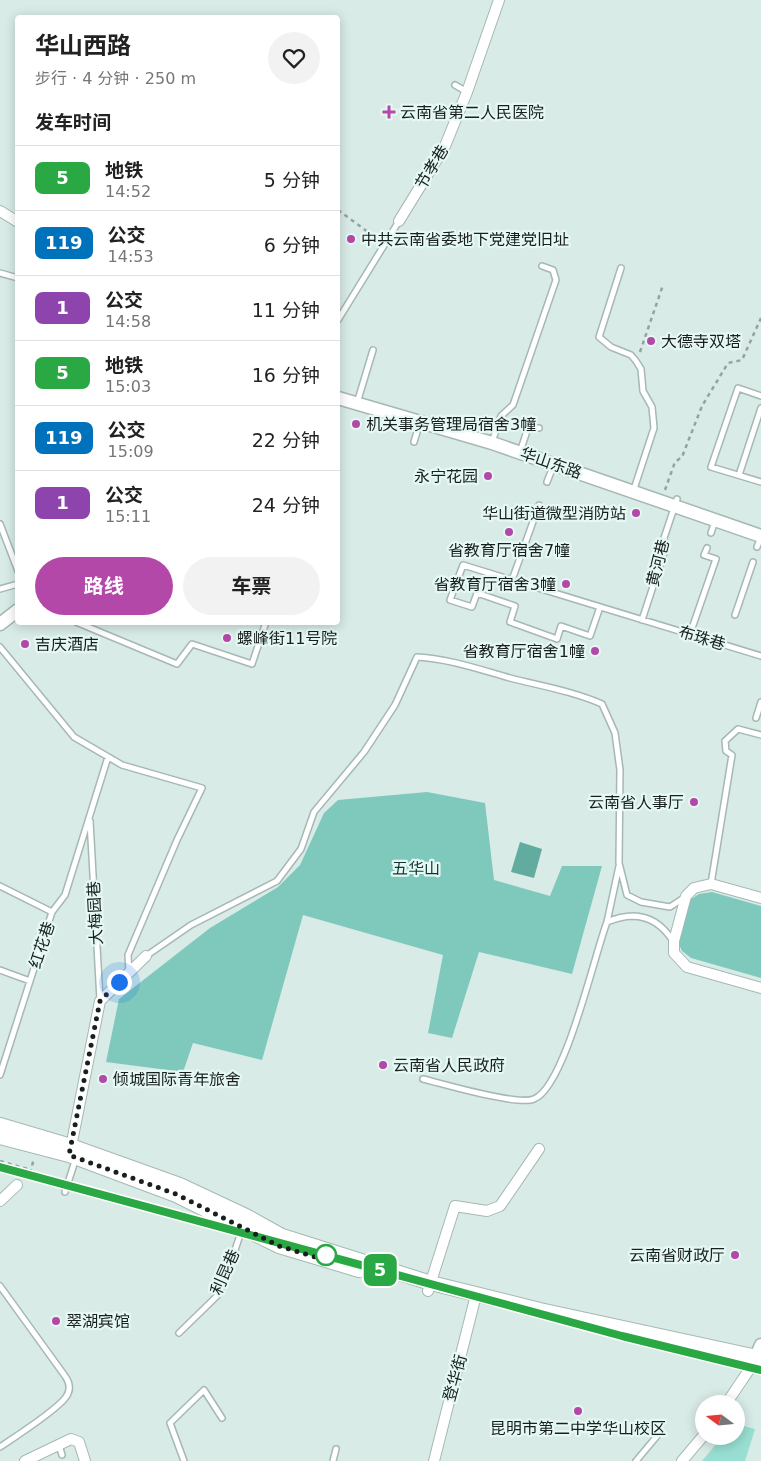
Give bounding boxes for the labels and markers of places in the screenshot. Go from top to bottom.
place label: 云南省第二人民医院 [400,103,544,122]
marker: 云南省第二人民医院 [382,105,396,119]
place label: 中共云南省委地下党建党旧址 [361,230,569,249]
marker: 中共云南省委地下党建党旧址 [345,233,357,245]
place label: 大德寺双塔 [661,332,741,351]
marker: 大德寺双塔 [645,335,657,347]
place label: 机关事务管理局宿舍3幢 [366,415,536,434]
marker: 机关事务管理局宿舍3幢 [350,418,362,430]
place label: 永宁花园 [414,467,478,486]
marker: 永宁花园 [482,470,494,482]
place label: 华山街道微型消防站 [482,504,626,523]
marker: 华山街道微型消防站 [630,507,642,519]
marker: 省教育厅宿舍7幢 [503,526,515,538]
place label: 省教育厅宿舍7幢 [448,541,570,560]
place label: 省教育厅宿舍3幢 [434,575,556,594]
marker: 省教育厅宿舍3幢 [560,578,572,590]
place label: 螺峰街11号院 [237,629,337,648]
marker: 螺峰街11号院 [221,632,233,644]
place label: 吉庆酒店 [35,635,99,654]
marker: 吉庆酒店 [19,638,31,650]
place label: 省教育厅宿舍1幢 [463,642,585,661]
marker: 省教育厅宿舍1幢 [589,645,601,657]
place label: 云南省人事厅 [588,793,684,812]
marker: 云南省人事厅 [688,796,700,808]
place label: 云南省人民政府 [393,1056,505,1075]
marker: 云南省人民政府 [377,1059,389,1071]
place label: 倾城国际青年旅舍 [113,1070,241,1089]
marker: 倾城国际青年旅舍 [97,1073,109,1085]
unlabelled marker [315,1244,337,1266]
place label: 云南省财政厅 [629,1246,725,1265]
marker: 云南省财政厅 [729,1249,741,1261]
place label: 翠湖宾馆 [66,1312,130,1331]
marker: 翠湖宾馆 [50,1315,62,1327]
marker: 昆明市第二中学华山校区 [572,1405,584,1417]
place label: 昆明市第二中学华山校区 [490,1419,666,1438]

